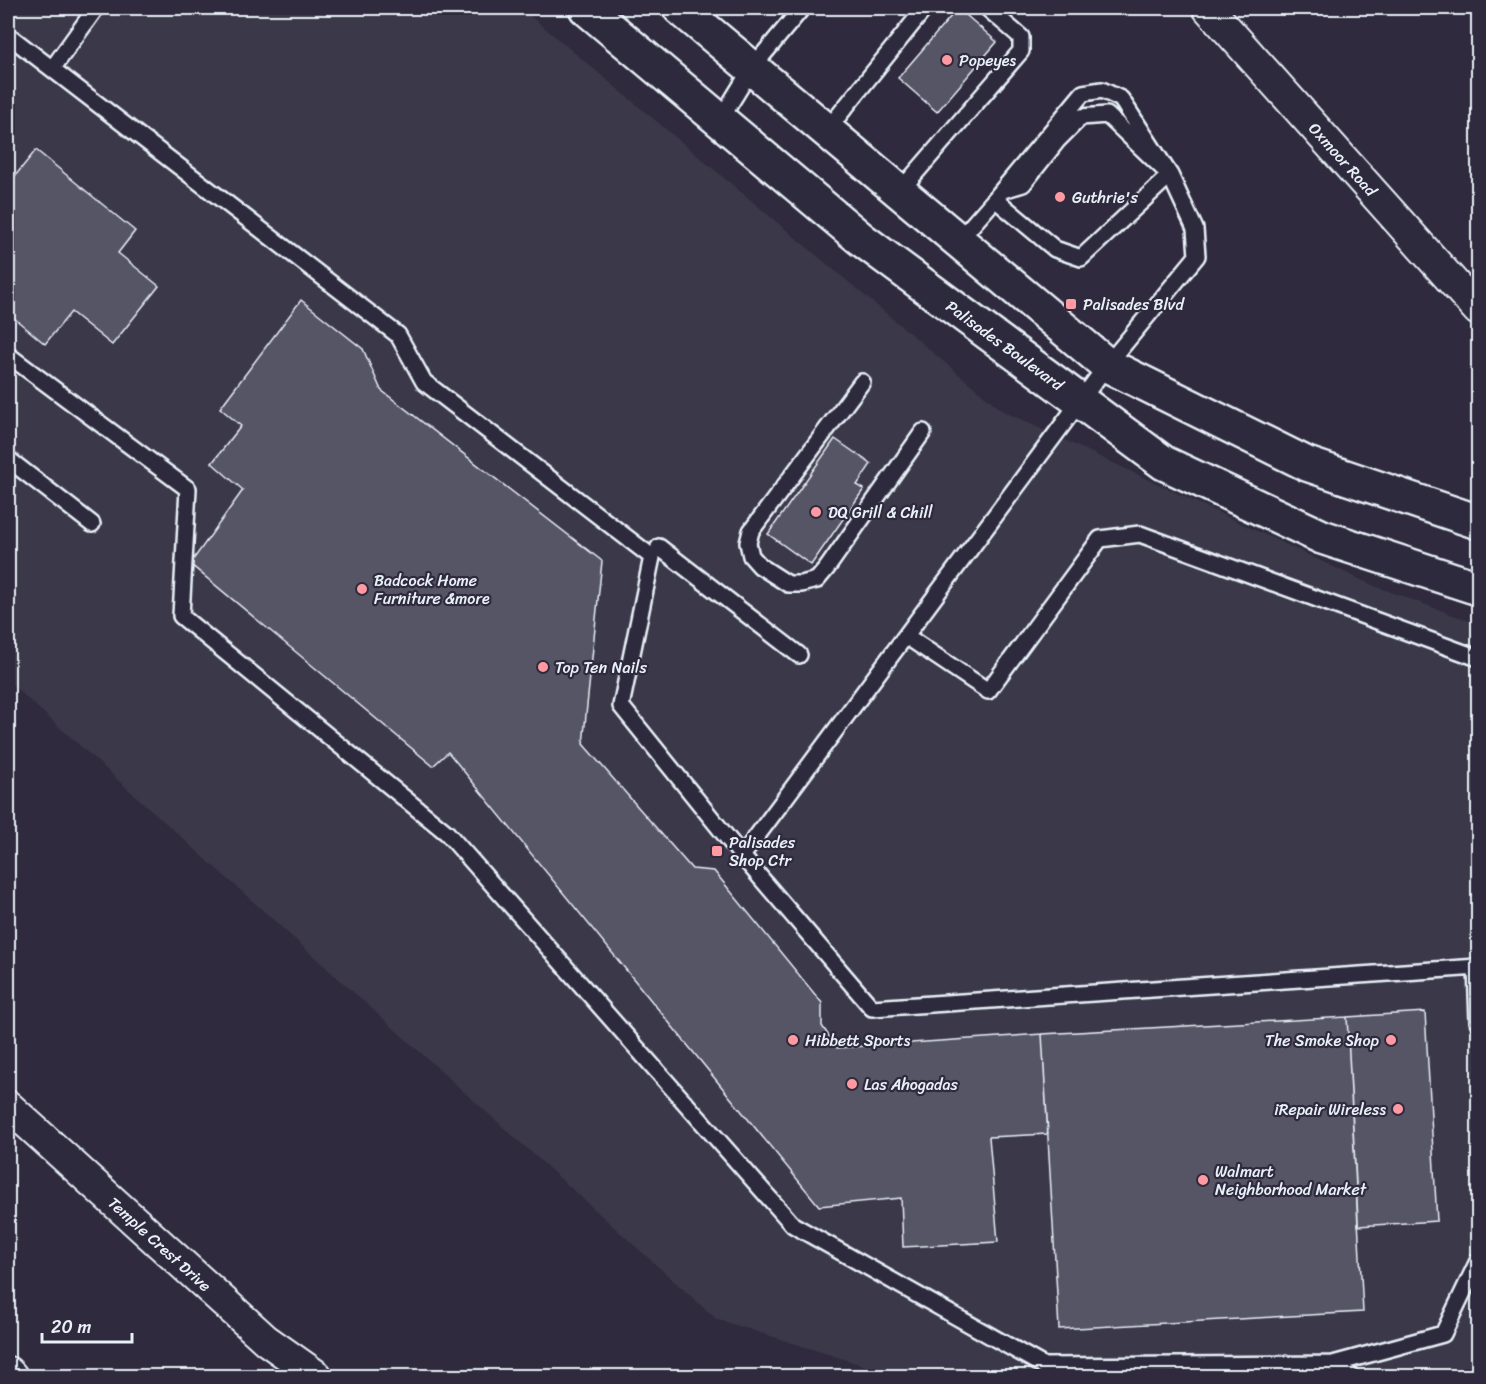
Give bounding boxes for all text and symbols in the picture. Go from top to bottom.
place label: Popeyes [959,46,1017,75]
marker: Popeyes [940,53,954,67]
street label: Oxmoor Road [1301,115,1385,204]
place label: Guthrie's [1072,183,1139,212]
marker: Guthrie's [1053,190,1067,204]
place label: Palisades Blvd [1083,290,1185,319]
street label: Palisades Boulevard [939,292,1071,399]
marker: Palisades Blvd [1064,297,1078,311]
place label: DQ Grill & Chill [828,498,933,527]
marker: DQ Grill & Chill [809,505,823,519]
place label: Badcock Home Furniture &more [374,566,490,613]
marker: Badcock Home Furniture &more [355,582,369,596]
place label: Top Ten Nails [555,653,648,682]
marker: Top Ten Nails [536,660,550,674]
place label: Palisades Shop Ctr [729,828,796,875]
marker: Palisades Shop Ctr [710,844,724,858]
place label: Hibbett Sports [805,1026,911,1055]
place label: The Smoke Shop [1265,1026,1380,1055]
marker: Hibbett Sports [786,1033,800,1047]
marker: The Smoke Shop [1384,1033,1398,1047]
place label: Las Ahogadas [864,1070,959,1099]
marker: Las Ahogadas [845,1077,859,1091]
place label: iRepair Wireless [1274,1095,1386,1124]
marker: iRepair Wireless [1391,1102,1405,1116]
place label: Walmart Neighborhood Market [1215,1157,1367,1204]
marker: Walmart Neighborhood Market [1196,1173,1210,1187]
street label: Temple Crest Drive [101,1190,218,1299]
scale bar [42,1306,132,1344]
text: 20 m [51,1311,91,1343]

